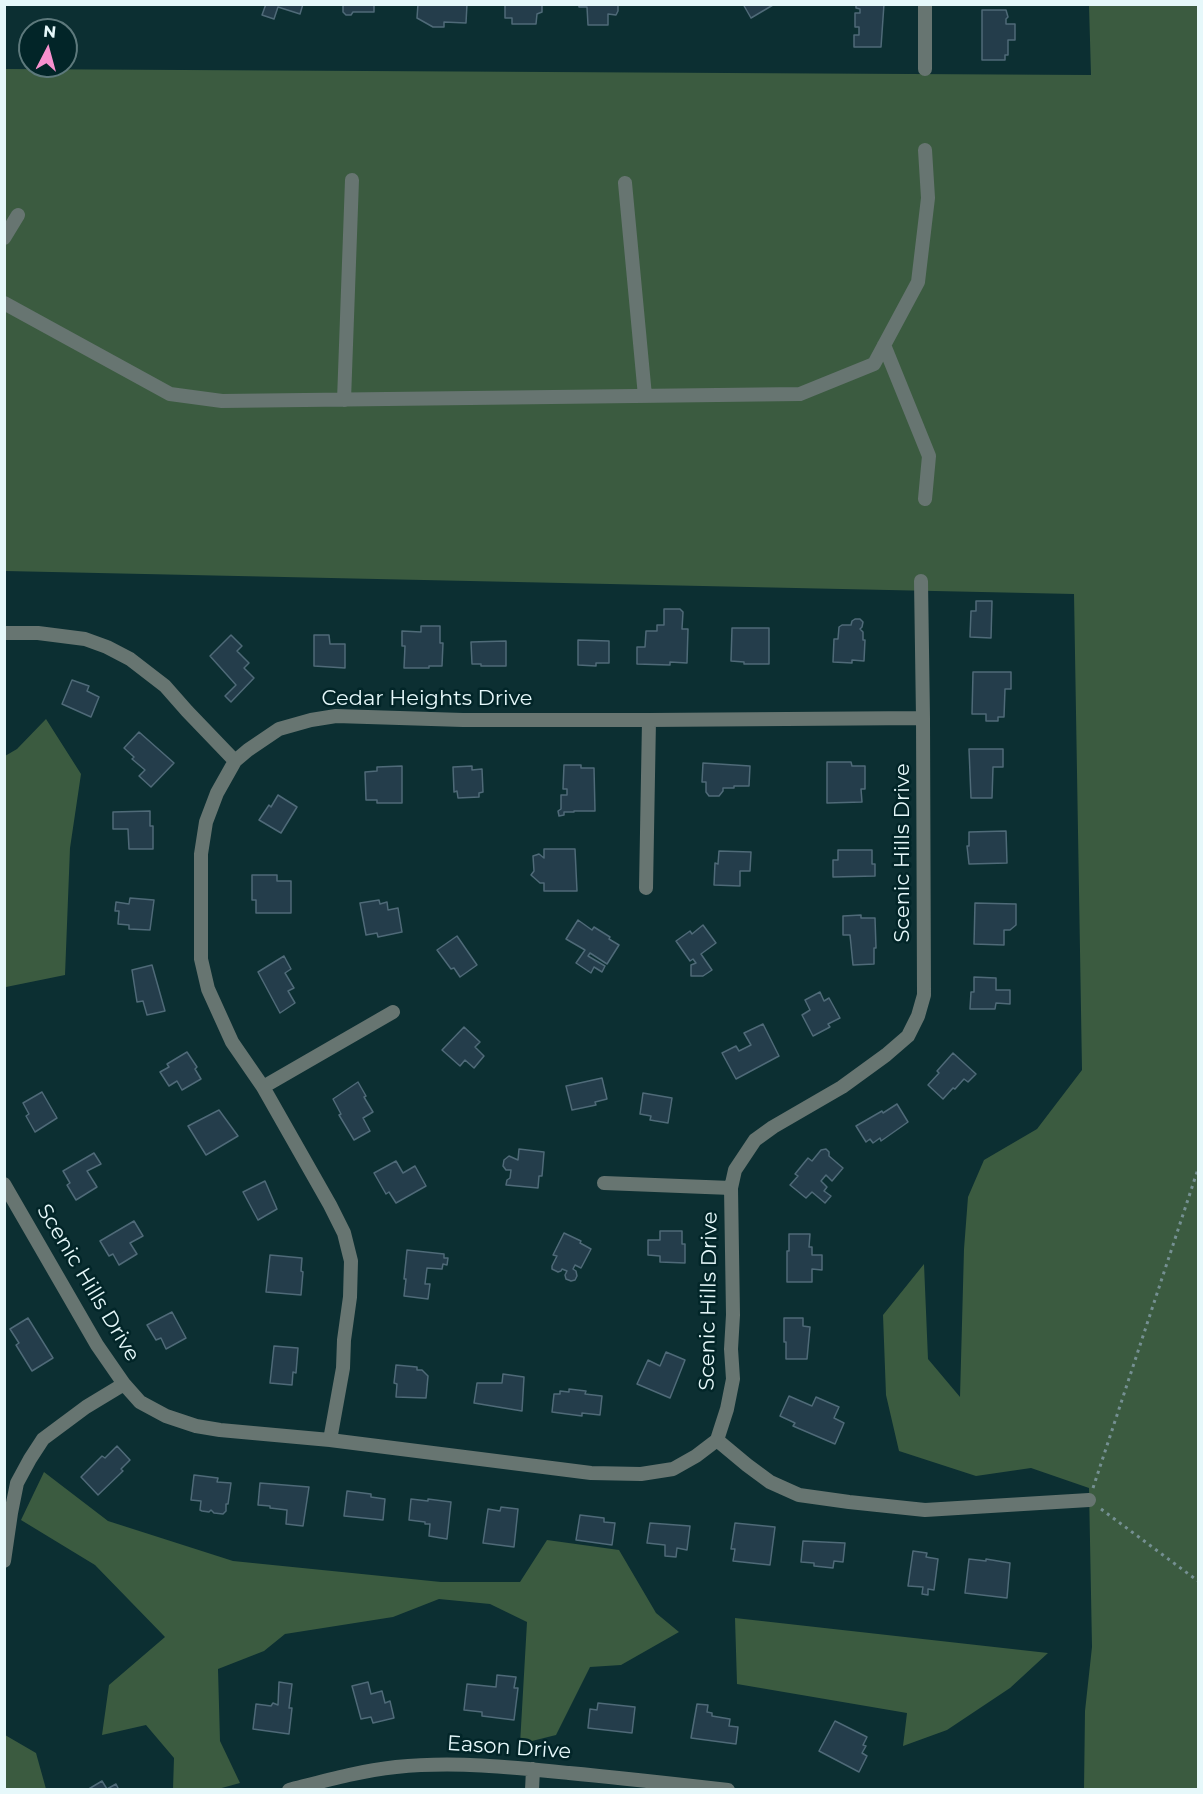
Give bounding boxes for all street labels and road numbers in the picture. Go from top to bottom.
street label: Cedar Heights Drive [322,686,532,712]
street label: Scenic Hills Drive [890,763,916,943]
street label: Scenic Hills Drive [31,1200,145,1366]
street label: Scenic Hills Drive [695,1211,723,1391]
street label: Eason Drive [446,1731,572,1765]

